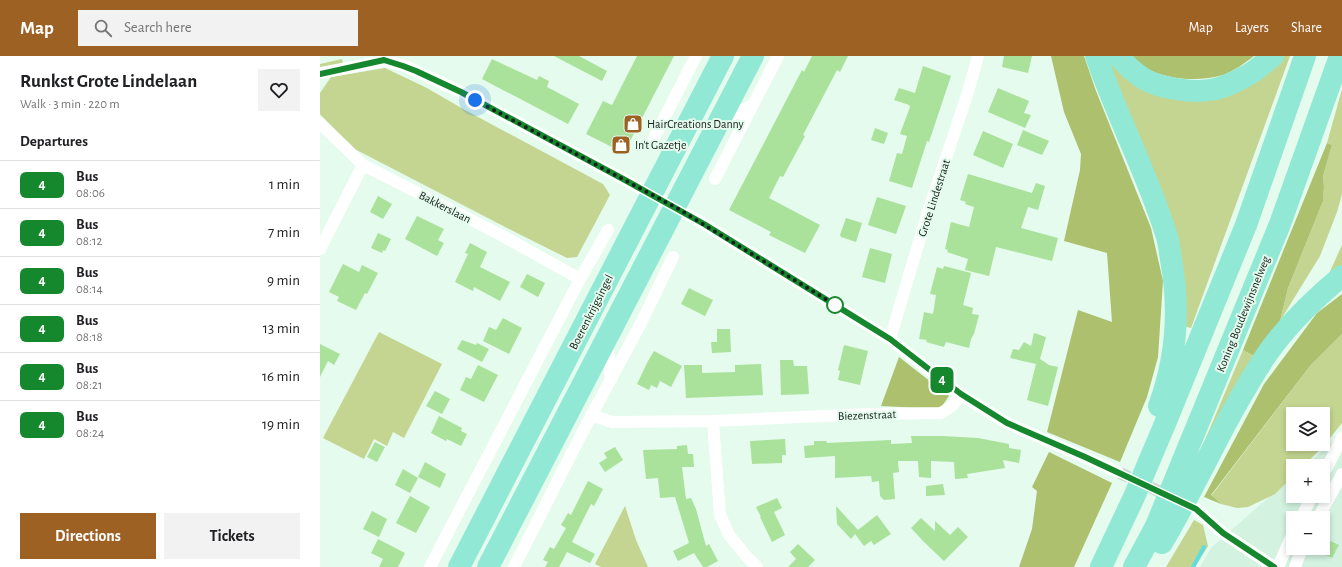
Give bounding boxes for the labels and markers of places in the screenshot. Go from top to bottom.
shop icon: HairCreations Danny [622,113,644,135]
place label: HairCreations Danny [647,118,744,131]
shop icon: In't Gazetje [610,134,632,156]
place label: In't Gazetje [635,139,687,152]
unlabelled marker [826,296,844,314]

